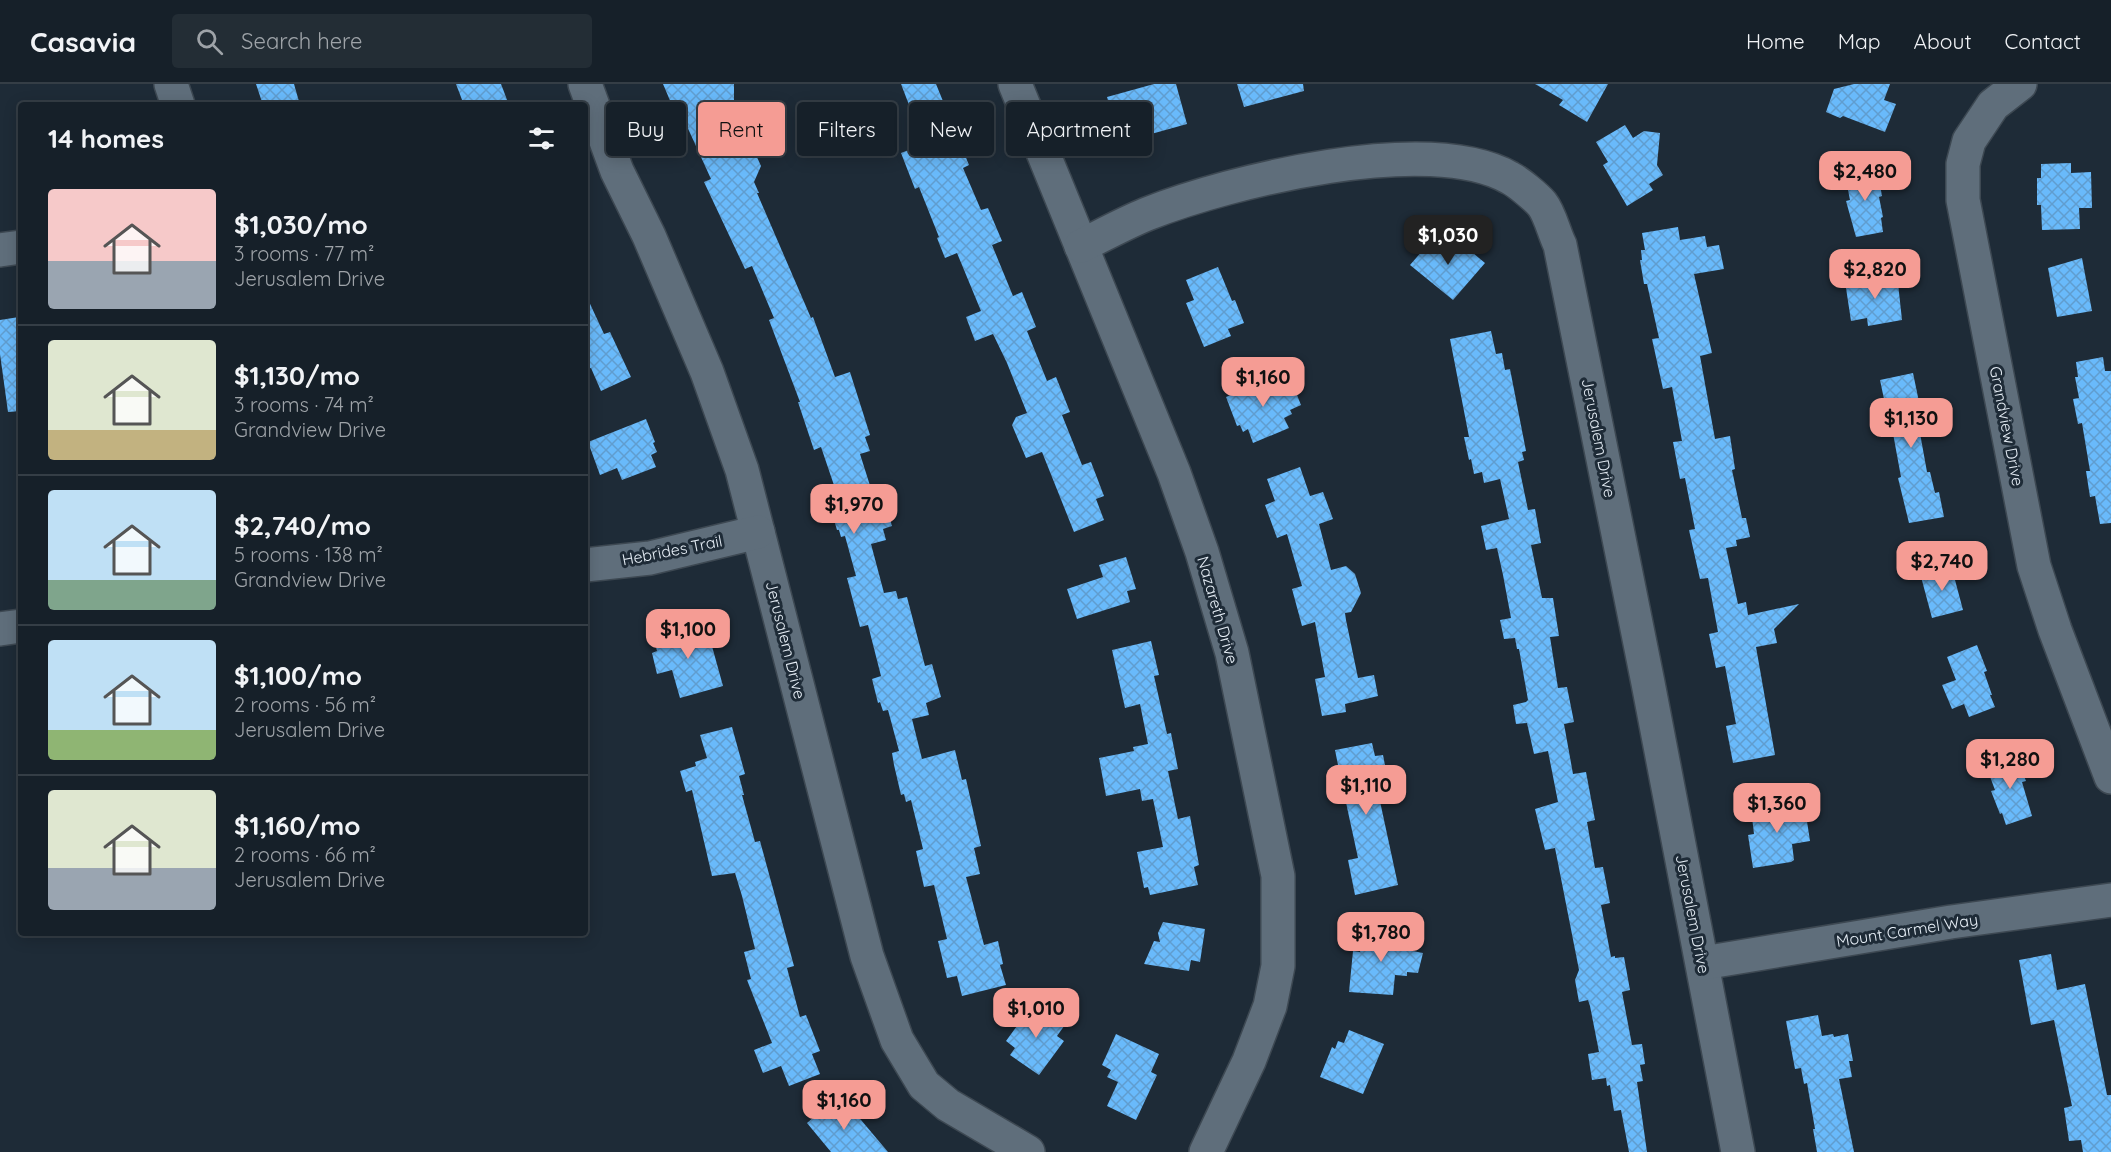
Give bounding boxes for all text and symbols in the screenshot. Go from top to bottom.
search box [172,14,592,68]
text: Casavia [30,24,136,59]
icon: search [193,25,226,58]
text: Search here [241,27,363,55]
text: Home [1746,28,1805,54]
text: Map [1838,28,1881,54]
text: About [1914,28,1972,54]
text: Contact [2005,28,2081,54]
chip: Buy [606,102,686,156]
chip: Rent [698,102,785,156]
chip: Filters [797,102,897,156]
chip: New [909,102,994,156]
chip: Apartment [1006,102,1152,156]
text: 14 homes [48,122,164,155]
icon: filters [525,122,558,155]
pin: $2,480 [1816,151,1914,202]
text: $2,480 [1833,158,1897,183]
text: $1,030/mo [234,208,368,241]
icon: home [96,213,168,285]
pin: $1,030 [1399,215,1497,266]
text: $1,030 [1418,222,1478,247]
text: 3 rooms · 77 m² [234,241,374,266]
pin: $2,820 [1826,249,1924,300]
text: $2,820 [1843,256,1907,281]
text: Jerusalem Drive [234,266,385,291]
pin: $1,160 [1214,357,1312,408]
text: $1,130/mo [234,359,360,392]
icon: home [96,364,168,436]
text: $1,160 [1236,364,1290,389]
street label: Grandview Drive [1986,364,2028,488]
street label: Jerusalem Drive [1578,377,1620,499]
text: 3 rooms · 74 m² [234,392,374,417]
pin: $1,130 [1862,398,1960,449]
text: $1,130 [1884,405,1938,430]
text: Grandview Drive [234,417,386,442]
pin: $1,970 [805,484,903,535]
text: $1,970 [824,491,884,516]
text: $2,740/mo [234,509,371,542]
icon: home [96,514,168,586]
street label: Hebrides Trail [620,530,724,570]
pin: $2,740 [1893,541,1991,592]
text: 5 rooms · 138 m² [234,542,383,567]
text: $2,740 [1910,548,1974,573]
street label: Nazareth Drive [1193,554,1243,666]
text: Grandview Drive [234,567,386,592]
street label: Jerusalem Drive [762,579,810,701]
pin: $1,100 [639,609,737,660]
text: $1,100 [660,616,716,641]
text: $1,100/mo [234,659,362,692]
icon: home [96,664,168,736]
text: 2 rooms · 56 m² [234,692,376,717]
text: Jerusalem Drive [234,717,385,742]
pin: $1,280 [1961,739,2059,790]
text: $1,280 [1980,746,2040,771]
pin: $1,110 [1317,765,1415,816]
text: $1,110 [1340,772,1392,797]
pin: $1,360 [1728,783,1826,834]
text: $1,360 [1747,790,1807,815]
text: $1,160/mo [234,809,360,842]
icon: home [96,814,168,886]
text: 2 rooms · 66 m² [234,842,376,867]
street label: Jerusalem Drive [1672,853,1714,975]
text: Jerusalem Drive [234,867,385,892]
street label: Mount Carmel Way [1835,909,1979,951]
pin: $1,780 [1332,912,1430,963]
text: $1,780 [1351,919,1411,944]
pin: $1,010 [987,988,1085,1039]
text: $1,010 [1007,995,1065,1020]
pin: $1,160 [795,1080,893,1131]
text: $1,160 [817,1087,871,1112]

